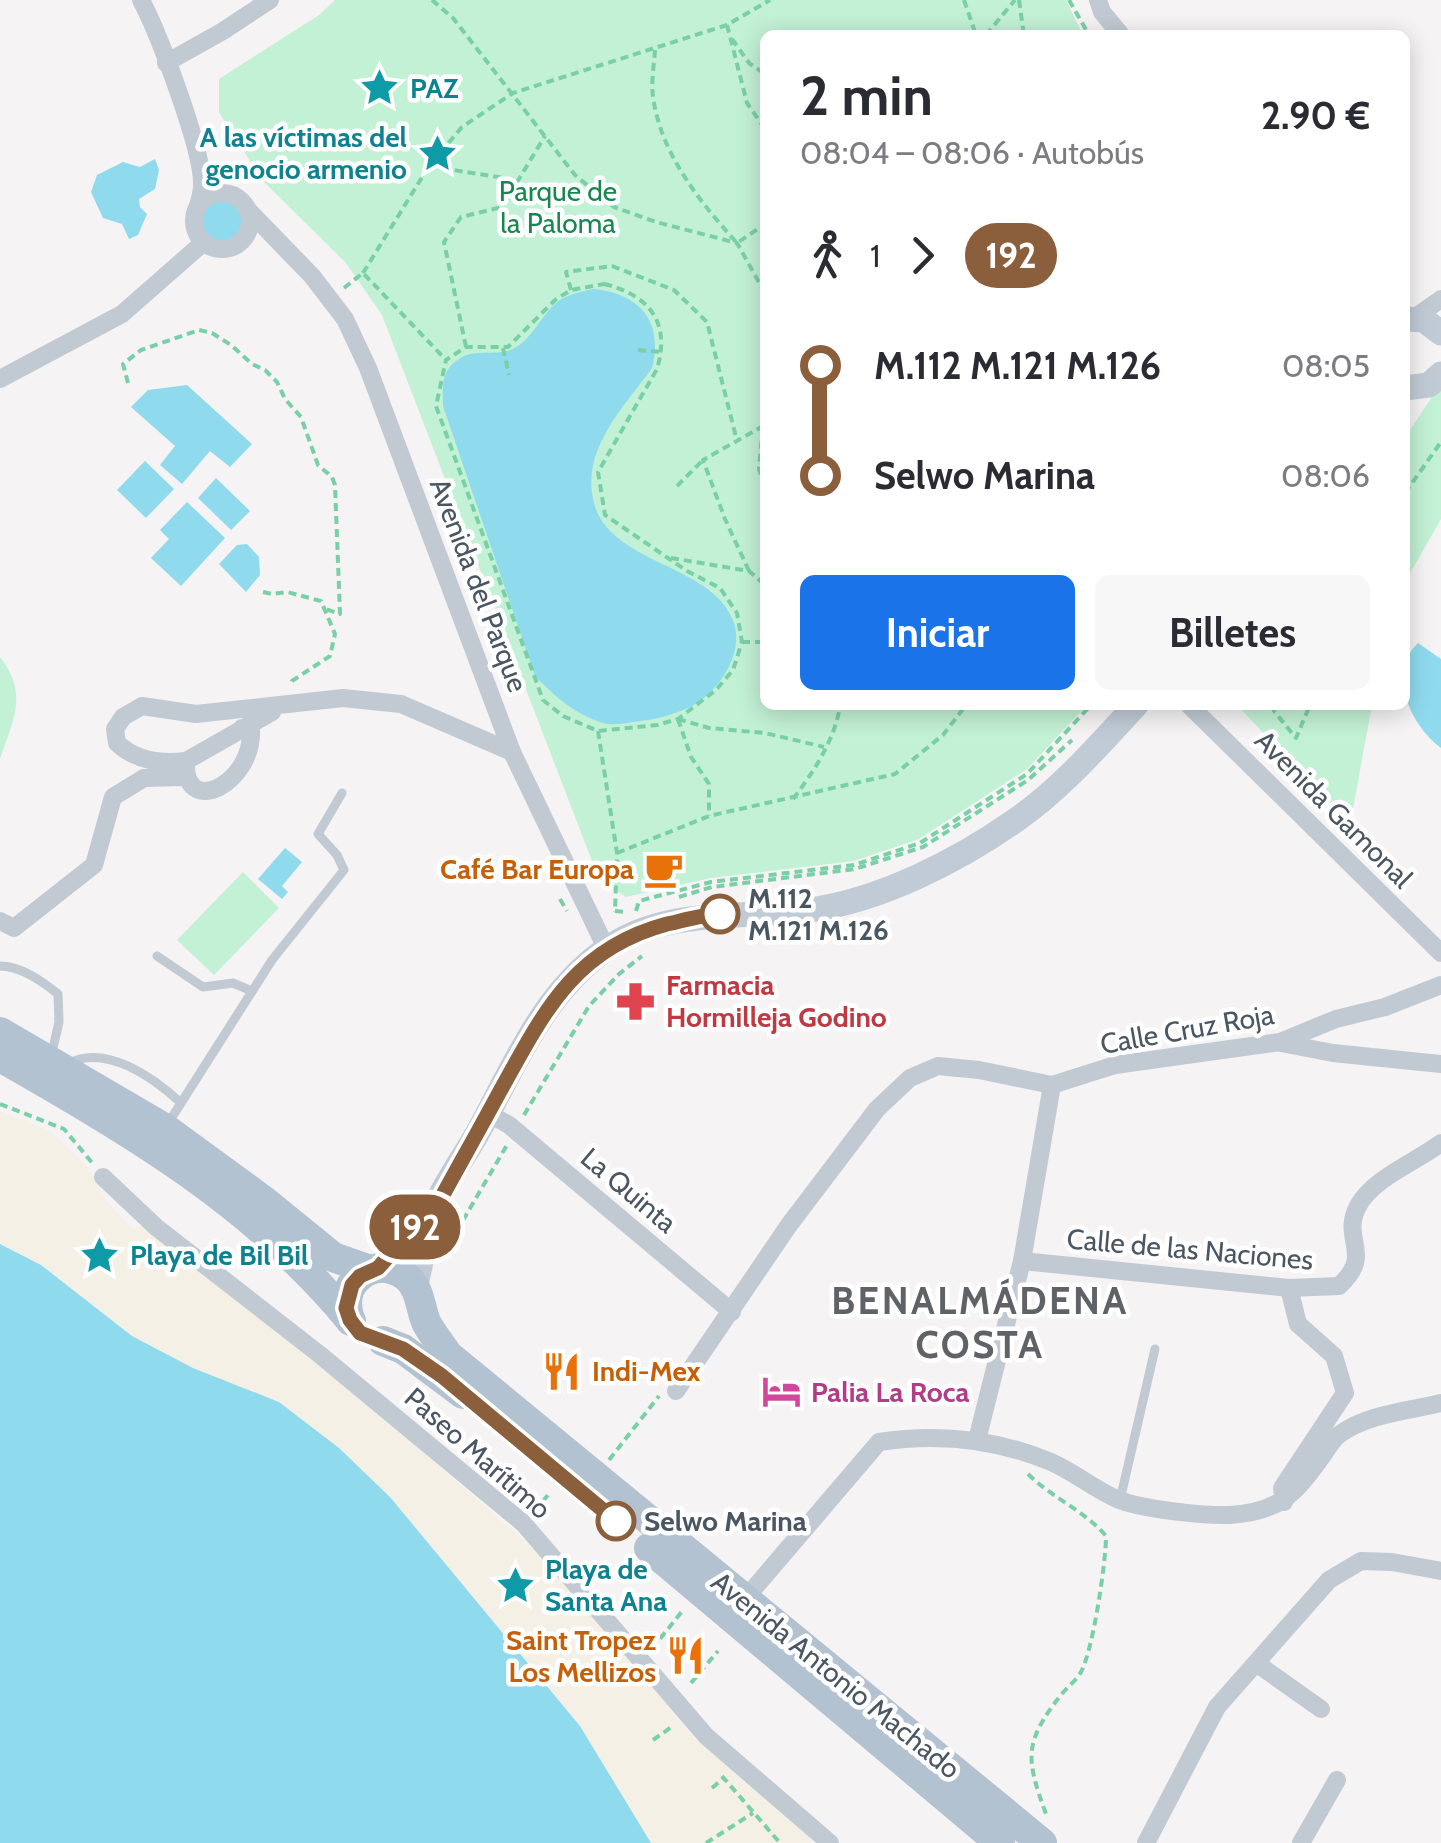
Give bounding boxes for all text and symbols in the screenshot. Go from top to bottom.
text: 2 min [800,62,933,129]
place icon: PAZ [359,67,401,109]
place label: PAZ [410,71,459,105]
text: 2.90 € [1261,92,1370,139]
place label: A las víctimas del genocio armenio [200,120,407,186]
place icon: A las víctimas del genocio armenio [416,132,458,174]
text: 08:04 – 08:06 · Autobús [800,133,1144,172]
park label: Parque de la Paloma [499,174,617,240]
icon: walk [800,228,855,283]
icon: forward [895,228,950,283]
text: 192 [985,234,1037,277]
text: 1 [870,236,880,275]
text: M.112 M.121 M.126 [874,342,1161,389]
text: 08:05 [1282,346,1370,385]
text: Selwo Marina [874,452,1095,499]
text: 08:06 [1281,456,1370,495]
street label: Avenida del Parque [423,473,535,697]
button: Iniciar [800,575,1075,690]
button: Billetes [1095,575,1370,690]
street label: Avenida Gamonal [1248,723,1420,895]
cafe icon: Café Bar Europa [643,848,685,890]
place label: Café Bar Europa [440,852,634,886]
place label: M.112 M.121 M.126 [748,881,889,947]
marker: M.112 M.121 M.126 [701,895,739,933]
place label: Farmacia Hormilleja Godino [666,968,887,1034]
pharmacy icon: Farmacia Hormilleja Godino [615,980,657,1022]
street label: Calle Cruz Roja [1098,997,1277,1061]
street label: La Quinta [574,1140,684,1240]
line badge: 192 [358,1194,472,1260]
text: 192 [389,1206,441,1249]
street label: Calle de las Naciones [1065,1221,1315,1277]
place icon: Playa de Bil Bil [79,1234,121,1276]
place label: Playa de Bil Bil [130,1238,308,1272]
district label: BENALMÁDENA COSTA [831,1277,1129,1368]
restaurant icon: Indi-Mex [541,1350,583,1392]
place label: Indi-Mex [592,1354,701,1388]
hotel icon: Palia La Roca [760,1371,802,1413]
place label: Palia La Roca [811,1375,970,1409]
street label: Paseo Marítimo [398,1380,558,1526]
marker: Selwo Marina [597,1502,635,1540]
place label: Selwo Marina [644,1504,807,1538]
place label: Playa de Santa Ana [545,1552,667,1618]
place icon: Playa de Santa Ana [494,1564,536,1606]
street label: Avenida Antonio Machado [705,1564,967,1786]
place label: Saint Tropez Los Mellizos [506,1623,656,1689]
restaurant icon: Saint Tropez Los Mellizos [665,1635,707,1677]

